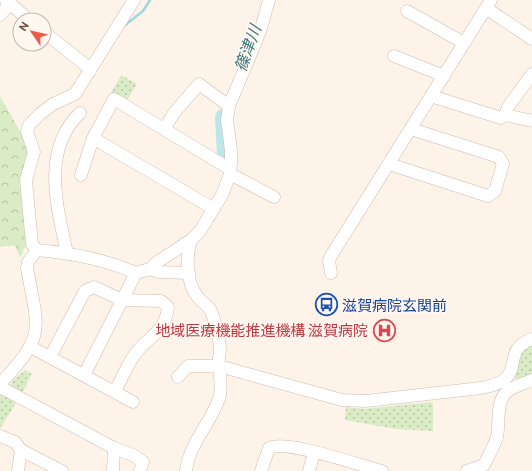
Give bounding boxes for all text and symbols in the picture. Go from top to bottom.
north arrow [12,12,52,52]
text: N [16,19,31,33]
water label: 篠津川 [230,20,265,74]
bus stop icon: 滋賀病院玄関前 [314,292,340,318]
place label: 滋賀病院玄関前 [342,296,447,314]
hospital icon: 地域医療機能推進機構 滋賀病院 [371,317,397,343]
place label: 地域医療機能推進機構 滋賀病院 [155,321,368,339]

